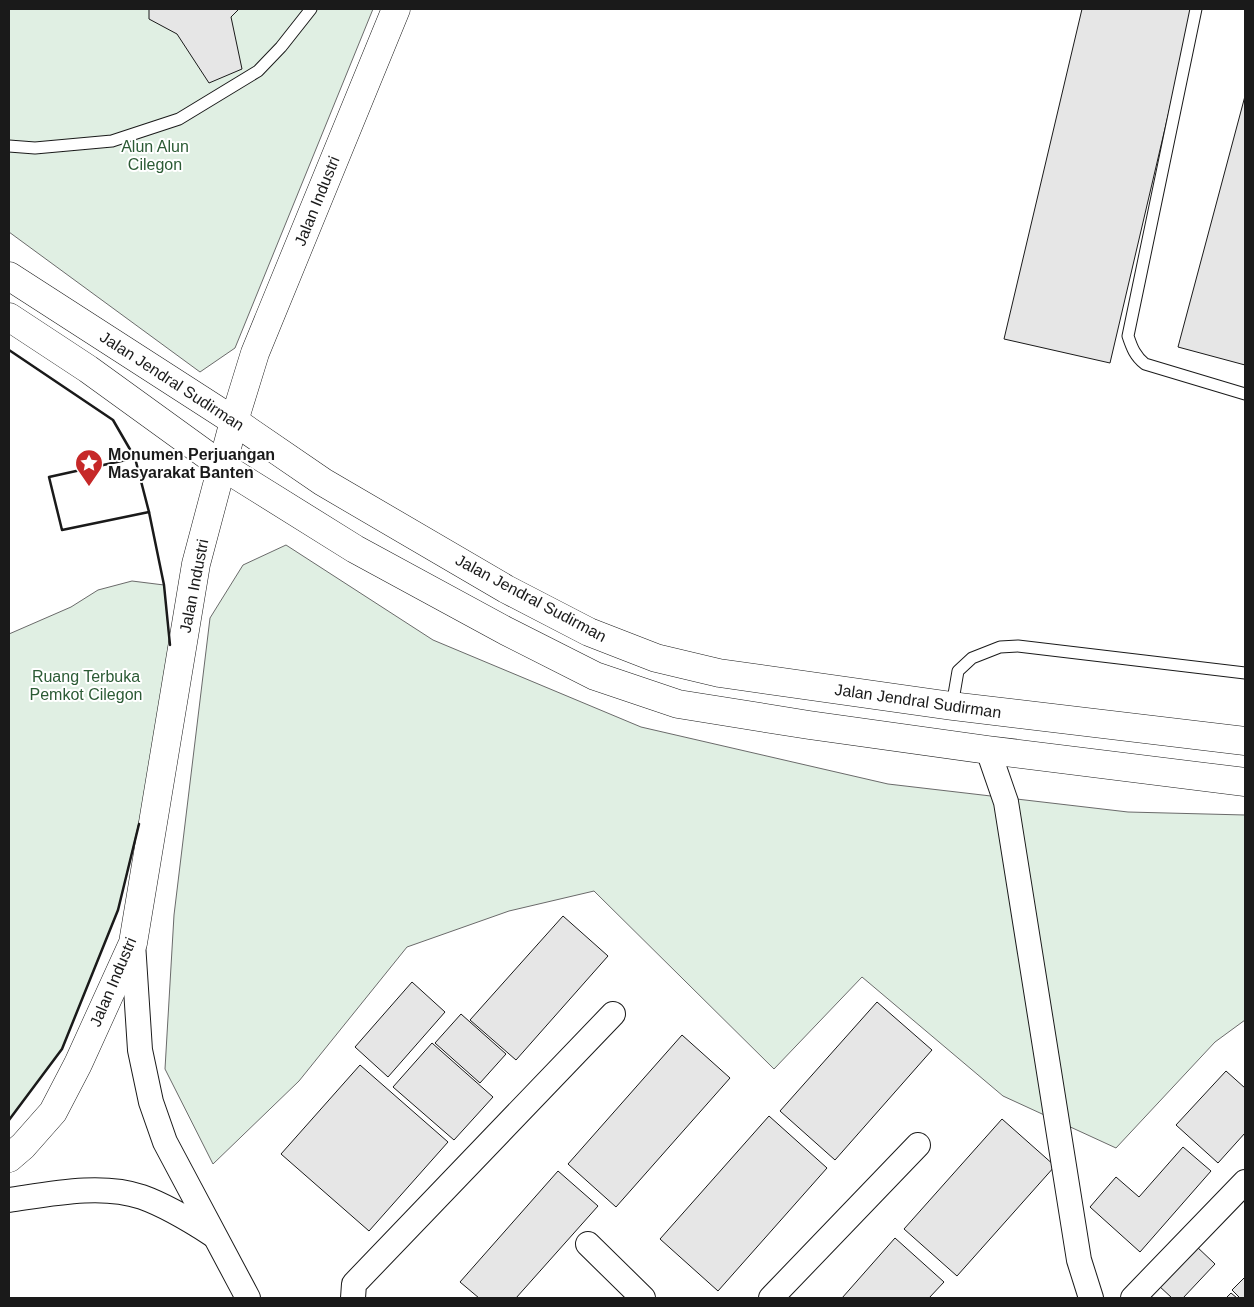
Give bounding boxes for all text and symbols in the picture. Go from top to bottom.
park label: Alun Alun Cilegon [121,138,189,173]
street label: Jalan Industri [291,154,343,248]
street label: Jalan Jendral Sudirman [97,328,247,434]
place label: Monumen Perjuangan Masyarakat Banten [108,446,275,481]
place icon: Monumen Perjuangan Masyarakat Banten [74,448,104,487]
street label: Jalan Industri [177,538,211,634]
street label: Jalan Jendral Sudirman [453,551,609,645]
park label: Ruang Terbuka Pemkot Cilegon [30,668,142,703]
street label: Jalan Jendral Sudirman [834,681,1002,721]
street label: Jalan Industri [87,935,139,1029]

